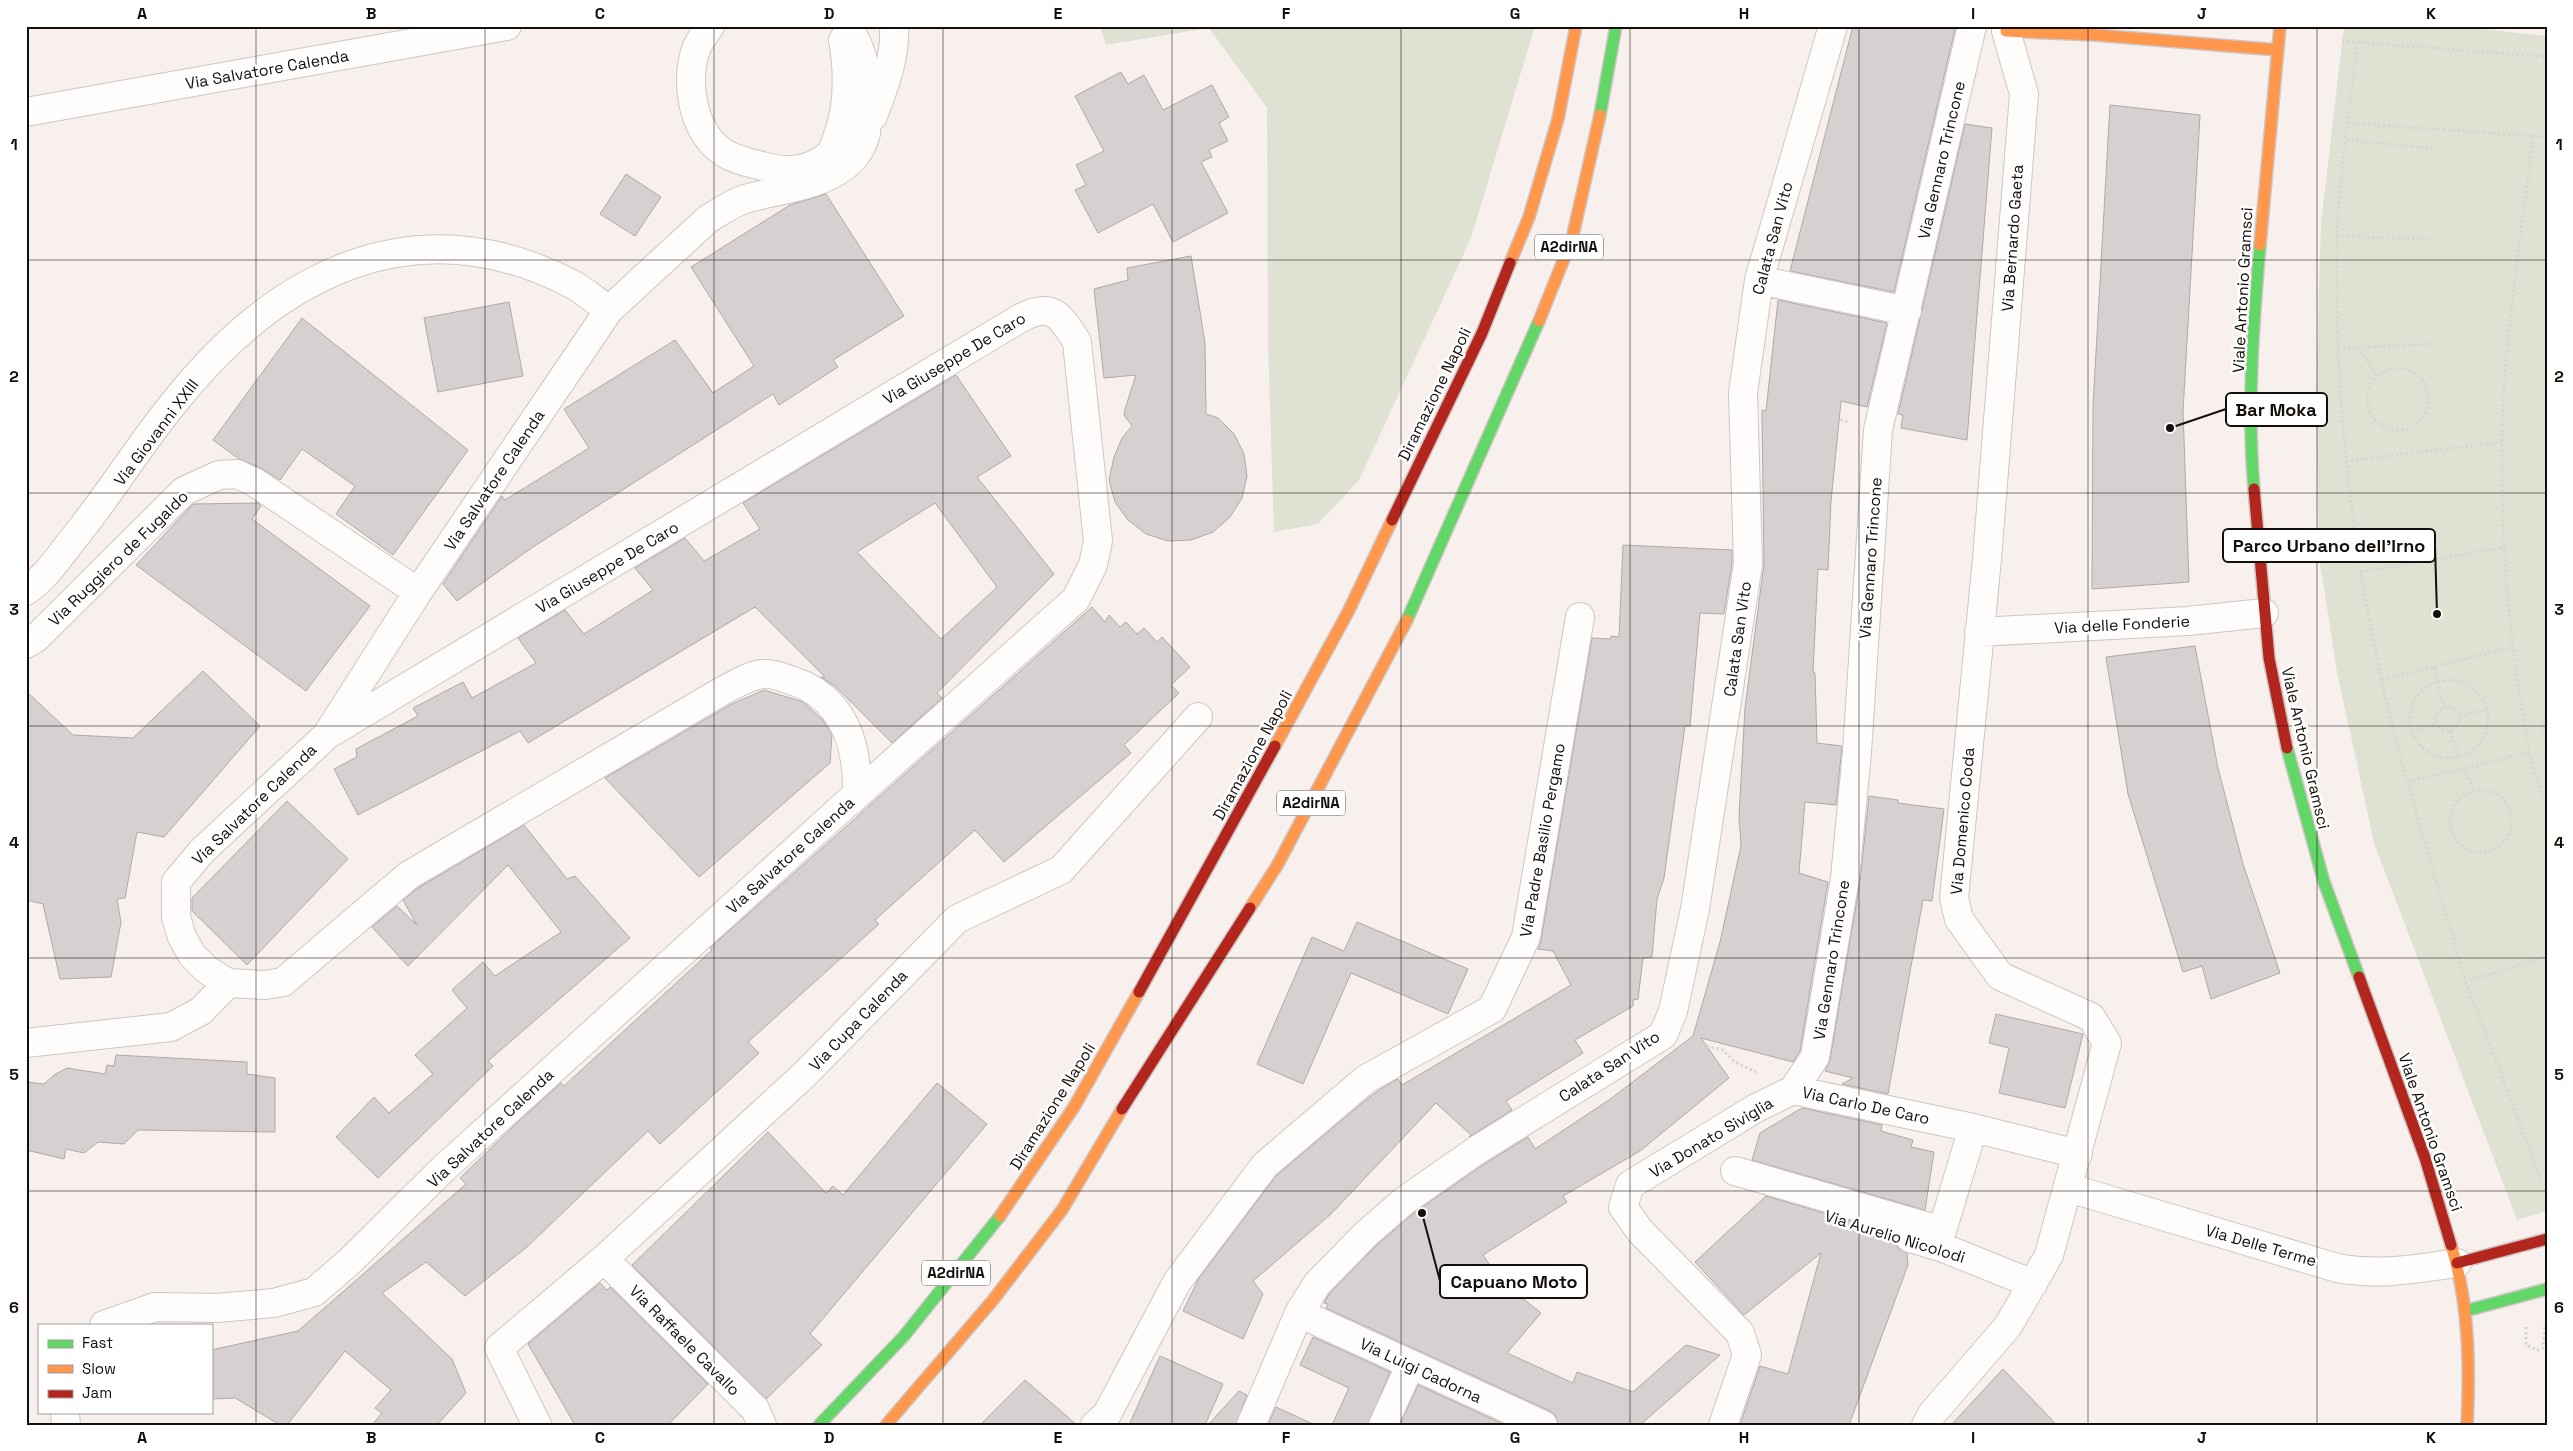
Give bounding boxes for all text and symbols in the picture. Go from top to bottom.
text: A [137,3,147,24]
text: B [366,3,376,24]
text: C [595,3,605,24]
text: D [824,3,834,24]
text: E [1054,3,1063,24]
text: F [1282,3,1291,24]
text: G [1510,3,1520,24]
text: H [1739,3,1749,24]
text: I [1971,3,1975,24]
text: J [2197,3,2207,24]
text: K [2426,3,2436,24]
street label: Via Salvatore Calenda [184,45,350,94]
street label: Via Gennaro Trincone [1913,79,1970,241]
text: 1 [10,134,18,155]
text: 1 [2555,134,2563,155]
street label: Via Bernardo Gaeta [1997,164,2028,312]
street label: Calata San Vito [1747,179,1798,297]
street label: Viale Antonio Gramsci [2228,207,2257,373]
road number: A2dirNA [1535,234,1603,260]
street label: Via Giuseppe De Caro [879,308,1029,409]
street label: Diramazione Napoli [1393,324,1476,464]
text: 2 [9,366,19,387]
text: 2 [2554,366,2564,387]
street label: Via Giovanni XXIII [109,375,203,490]
callout: Bar Moka [2226,393,2327,426]
text: Bar Moka [2235,398,2317,421]
street label: Via Salvatore Calenda [439,406,549,555]
street label: Via Gennaro Trincone [1854,476,1887,640]
street label: Via Ruggiero de Fugaldo [44,486,193,631]
street label: Via Giuseppe De Caro [532,517,682,618]
callout: Parco Urbano dell'Irno [2223,529,2435,562]
text: Parco Urbano dell'Irno [2233,534,2425,557]
street label: Calata San Vito [1719,580,1756,698]
text: 3 [9,599,19,620]
text: 3 [2554,599,2564,620]
street label: Via delle Fonderie [2054,610,2190,639]
street label: Viale Antonio Gramsci [2277,665,2334,831]
street label: Diramazione Napoli [1208,686,1297,824]
street label: Via Salvatore Calenda [187,739,321,869]
street label: Via Padre Basilio Pergamo [1515,741,1570,939]
street label: Via Domenico Coda [1946,746,1979,896]
road number: A2dirNA [1277,790,1345,816]
street label: Via Salvatore Calenda [722,792,859,919]
text: 4 [9,832,19,853]
text: 4 [2554,832,2564,853]
street label: Via Gennaro Trincone [1808,878,1855,1042]
street label: Via Cupa Calenda [805,965,912,1075]
street label: Calata San Vito [1555,1026,1664,1107]
street label: Diramazione Napoli [1005,1039,1100,1174]
street label: Viale Antonio Gramsci [2394,1050,2467,1214]
text: 5 [9,1064,19,1085]
street label: Via Salvatore Calenda [423,1064,558,1193]
text: 5 [2554,1064,2564,1085]
street label: Via Carlo De Caro [1800,1082,1932,1129]
street label: Via Donato Siviglia [1646,1092,1777,1183]
street label: Via Aurelio Nicolodi [1822,1205,1968,1268]
street label: Via Delle Terme [2203,1220,2319,1271]
road number: A2dirNA [922,1260,990,1286]
callout: Capuano Moto [1440,1265,1587,1298]
text: Capuano Moto [1450,1270,1578,1293]
street label: Via Raffaele Cavallo [625,1280,745,1400]
text: 6 [9,1297,19,1318]
text: 6 [2554,1297,2564,1318]
legend [38,1324,212,1414]
text: Fast [82,1333,113,1352]
street label: Via Luigi Cadorna [1356,1333,1485,1408]
text: Slow [82,1359,116,1378]
text: Jam [82,1383,112,1402]
text: A [137,1427,147,1448]
text: B [366,1427,376,1448]
text: C [595,1427,605,1448]
text: D [824,1427,834,1448]
text: E [1054,1427,1063,1448]
text: F [1282,1427,1291,1448]
text: G [1510,1427,1520,1448]
text: H [1739,1427,1749,1448]
text: I [1971,1427,1975,1448]
text: J [2197,1427,2207,1448]
text: K [2426,1427,2436,1448]

